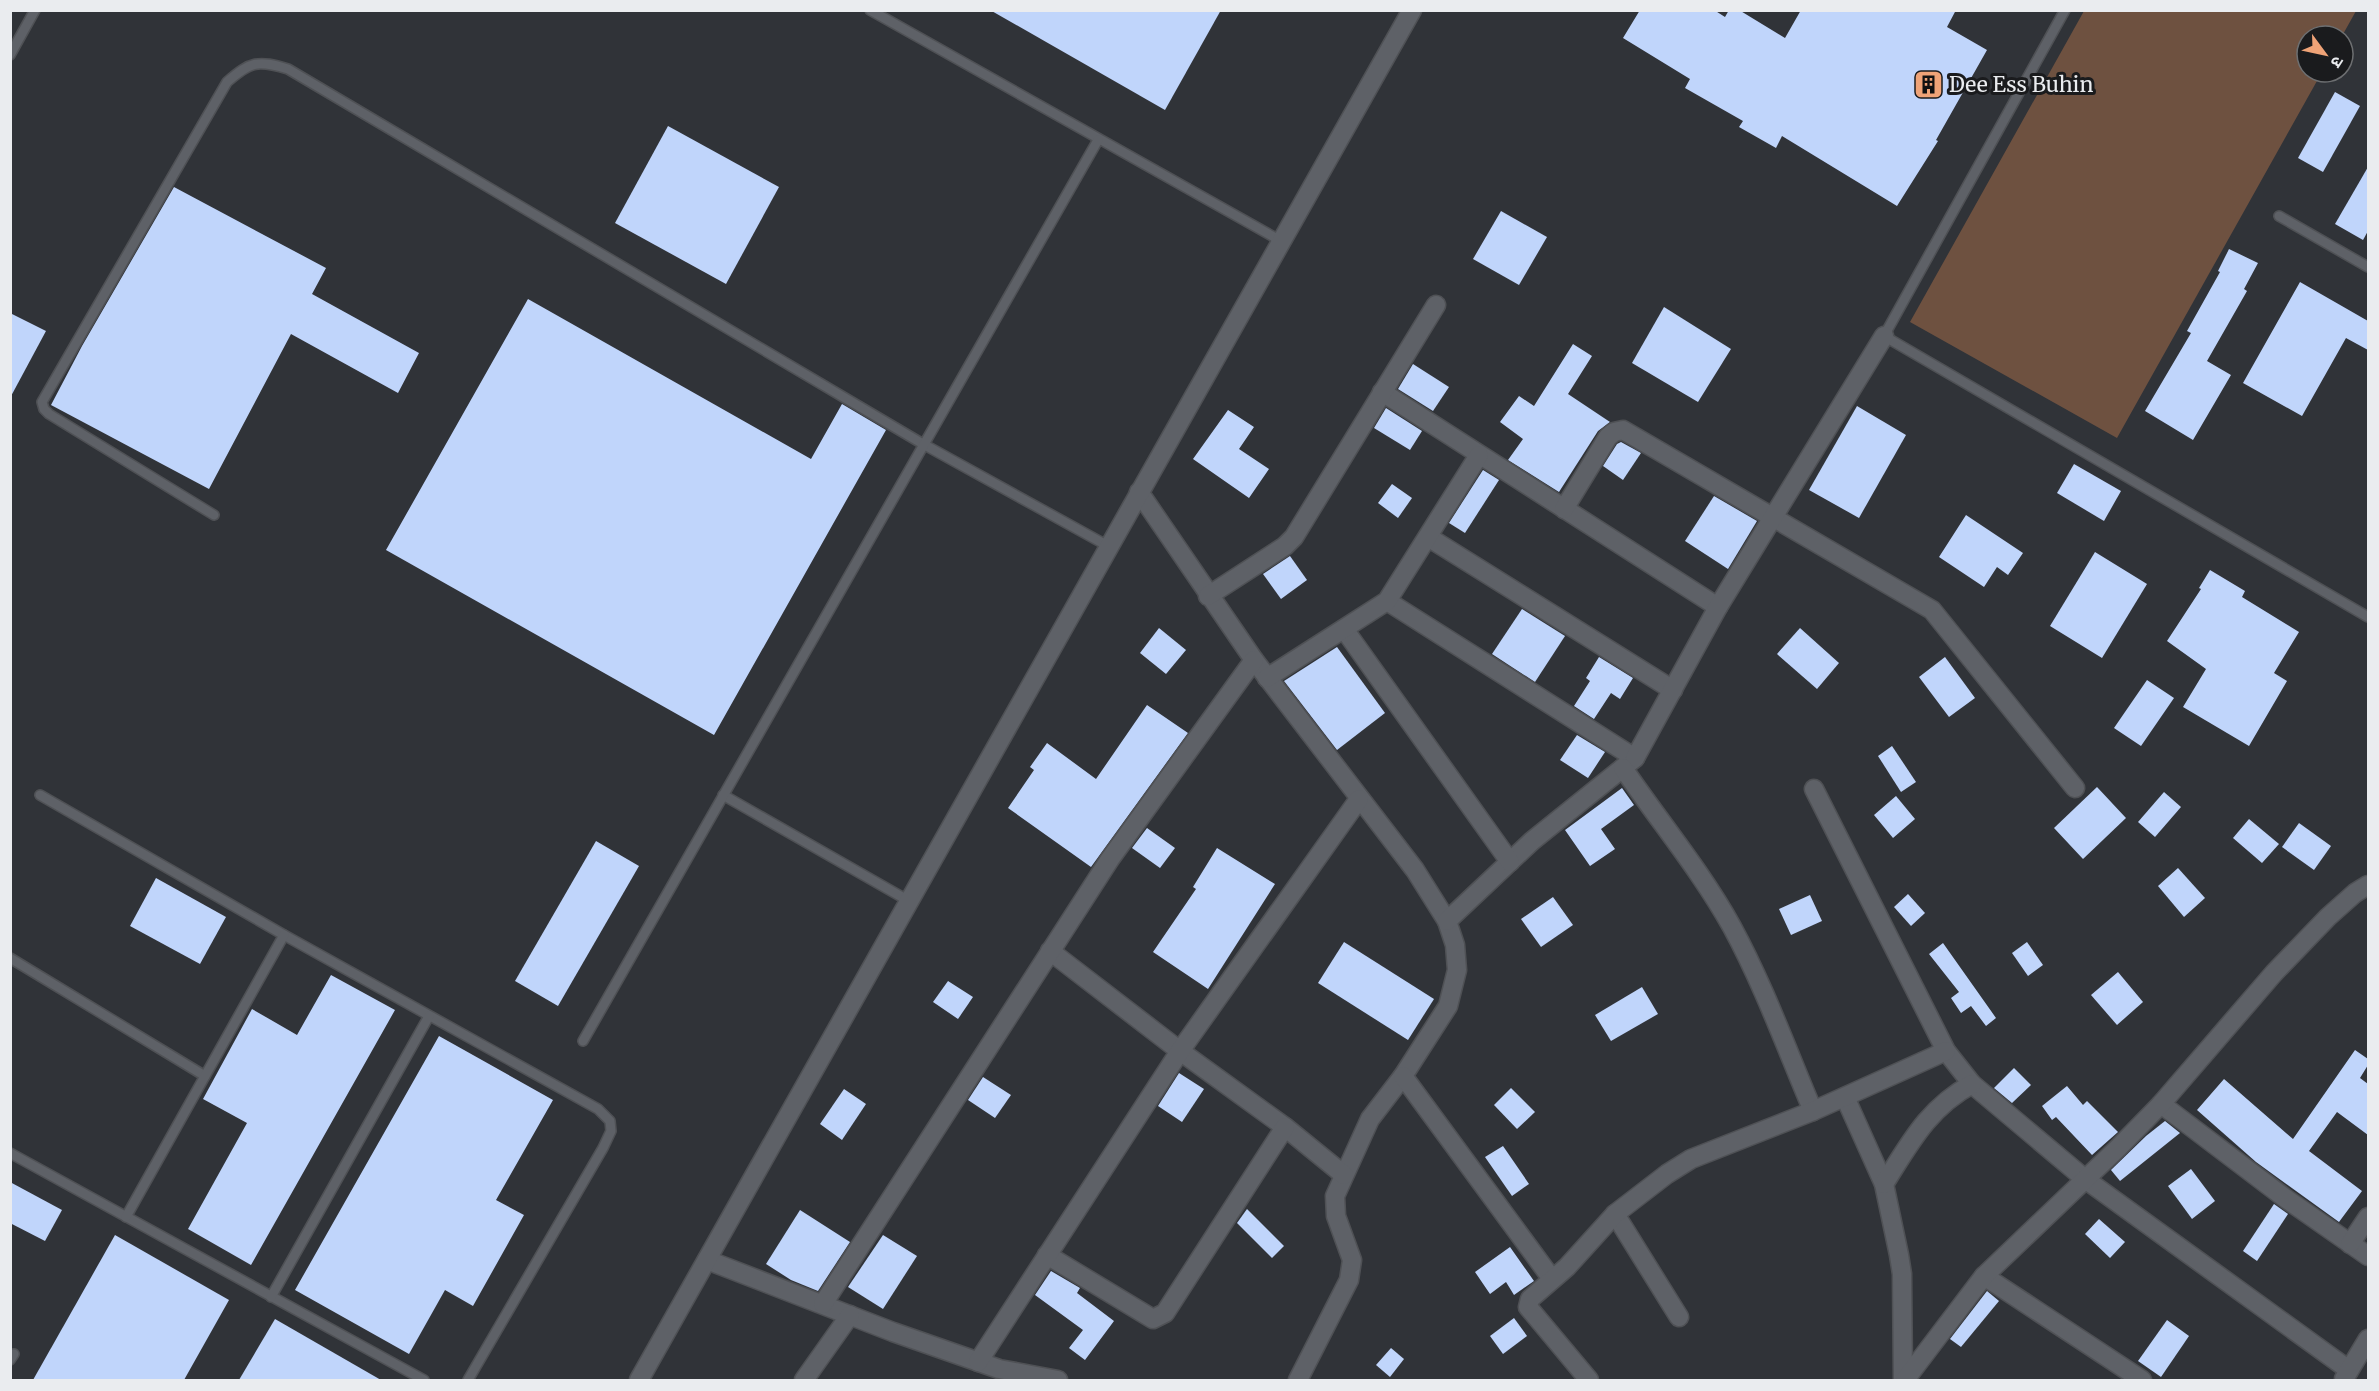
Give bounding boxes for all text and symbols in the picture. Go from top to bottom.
north arrow [2295,24,2355,84]
text: उ [2326,53,2349,72]
building icon: Dee Ess Buhin [1912,68,1944,100]
place label: Dee Ess Buhin [1949,71,2093,98]

